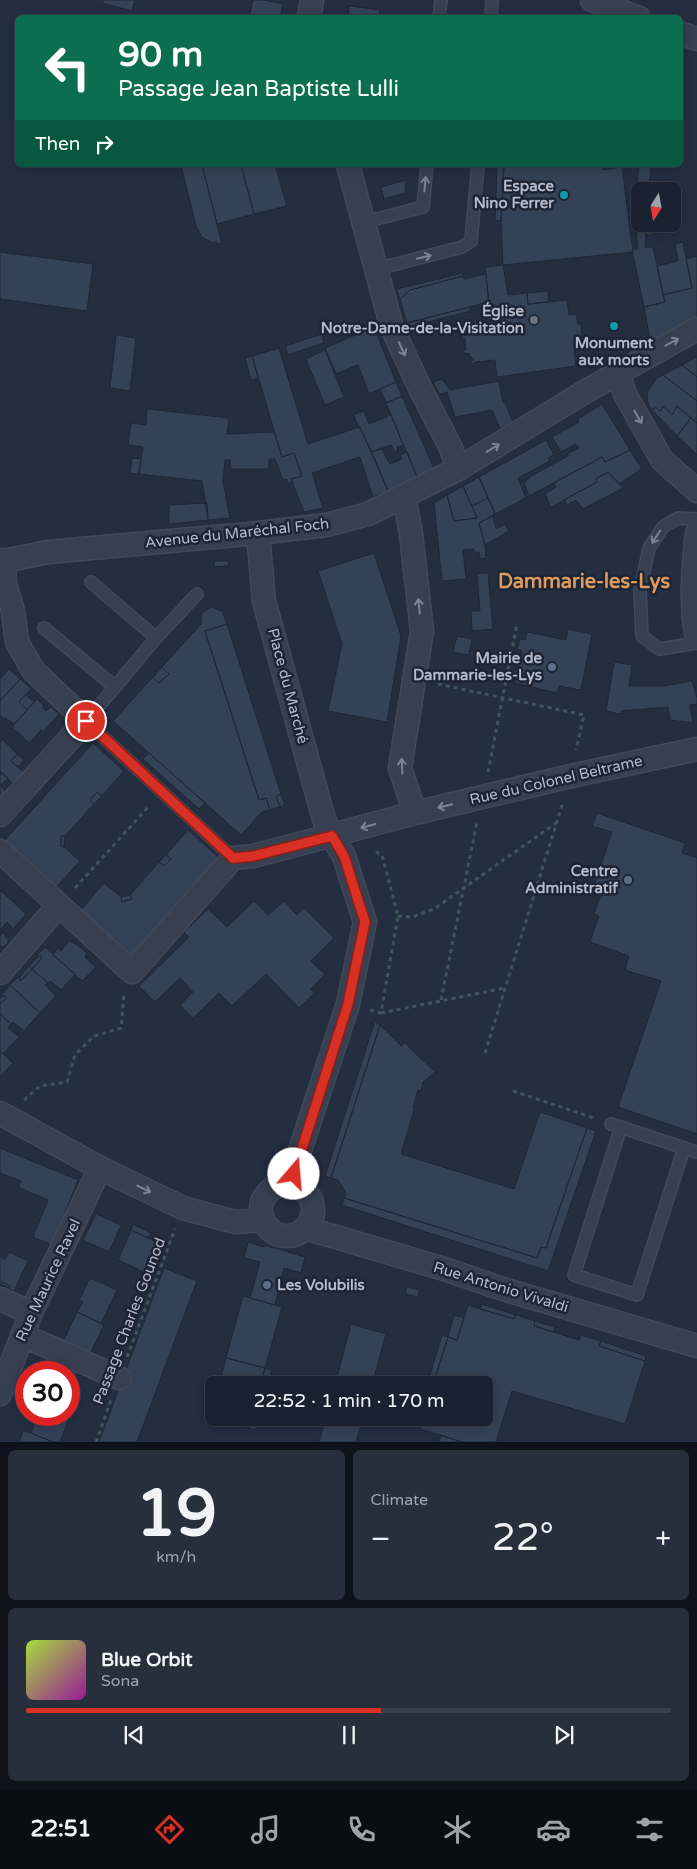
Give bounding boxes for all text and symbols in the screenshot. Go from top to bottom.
text: 90 m [118,34,203,76]
icon: left [35,35,100,100]
text: Passage Jean Baptiste Lulli [118,76,399,102]
icon: right [90,130,118,158]
text: Then [35,133,80,155]
one-way arrow [420,176,430,192]
place label: Espace Nino Ferrer [474,177,554,212]
north arrow [631,182,681,232]
map controls [631,182,681,232]
marker: Espace Nino Ferrer [558,189,570,201]
one-way arrow [415,252,431,261]
place label: Église Notre-Dame-de-la-Visitation [321,301,524,337]
marker: Église Notre-Dame-de-la-Visitation [528,314,540,326]
marker: Monument aux morts [608,320,620,332]
place label: Monument aux morts [575,334,654,369]
one-way arrow [665,337,680,347]
one-way arrow [398,341,407,356]
one-way arrow [633,410,643,425]
one-way arrow [485,443,499,453]
street label: Avenue du Maréchal Foch [144,514,330,552]
one-way arrow [651,530,661,544]
district label: Dammarie-les-Lys [498,570,670,594]
one-way arrow [414,598,424,614]
street label: Place du Marché [264,626,312,746]
place label: Mairie de Dammarie-les-Lys [413,649,543,685]
marker: Mairie de Dammarie-les-Lys [546,661,558,673]
pin [65,700,107,742]
icon: arrive [72,707,100,735]
street label: Rue du Colonel Beltrame [468,751,644,809]
one-way arrow [397,759,406,775]
one-way arrow [437,802,453,811]
one-way arrow [360,822,376,832]
place label: Centre Administratif [525,862,619,897]
marker: Centre Administratif [622,874,634,886]
position arrow [267,1147,319,1199]
one-way arrow [136,1185,151,1194]
street label: Rue Maurice Ravel [12,1216,84,1344]
street label: Passage Charles Gounod [89,1235,169,1407]
street label: Rue Antonio Vivaldi [431,1258,571,1316]
place label: Les Volubilis [277,1276,365,1294]
marker: Les Volubilis [261,1279,273,1291]
speed limit sign: 30 [15,1361,80,1426]
text: 22:52 · 1 min · 170 m [253,1390,445,1412]
text: 19 [135,1475,217,1554]
text: Climate [371,1490,428,1510]
text: 22° [492,1515,554,1561]
text: − [371,1522,390,1556]
text: + [655,1522,671,1556]
text: km/h [156,1547,196,1567]
text: Blue Orbit [101,1649,193,1671]
text: Sona [101,1671,139,1691]
icon: previous [120,1721,148,1749]
icon: pause [335,1721,363,1749]
icon: next [550,1721,578,1749]
icon: directions [152,1812,187,1847]
icon: music [248,1812,283,1847]
icon: phone [344,1812,379,1847]
icon: climate [440,1812,475,1847]
icon: car [536,1812,571,1847]
icon: filters [632,1812,667,1847]
text: 22:51 [30,1816,91,1842]

